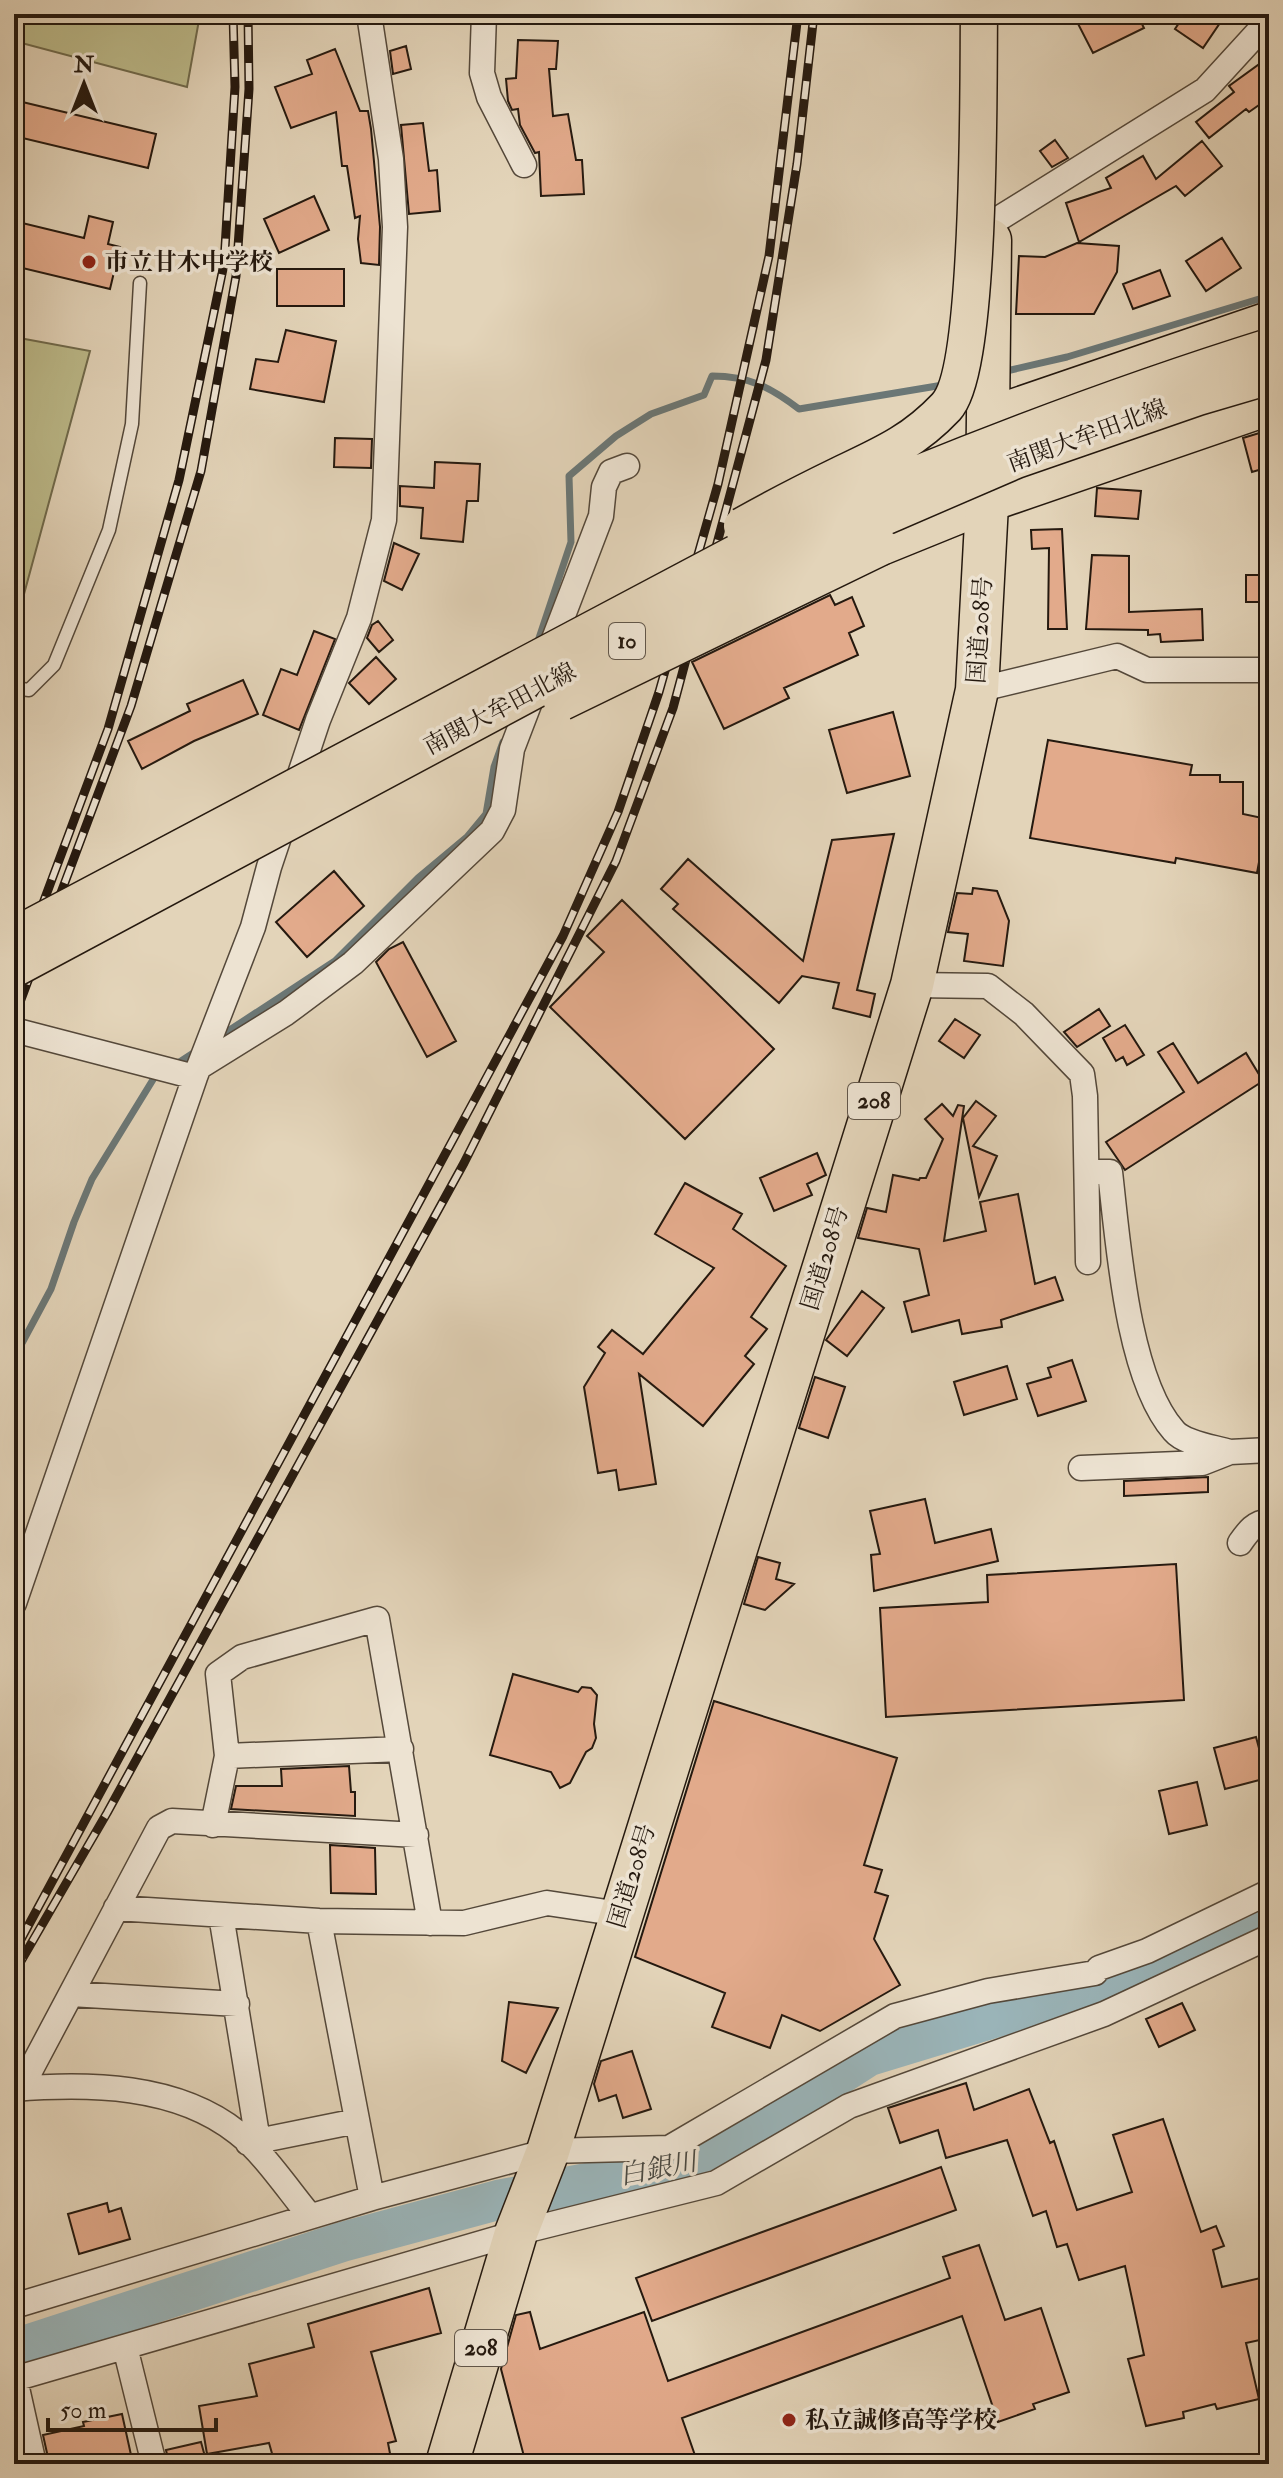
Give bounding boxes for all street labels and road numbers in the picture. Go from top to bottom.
street label: 南関大牟田北線 [1003,393,1171,479]
street label: 国道208号 [961,575,999,685]
road number: 10 [609,623,645,659]
street label: 南関大牟田北線 [419,656,581,762]
road number: 208 [848,1083,900,1119]
street label: 国道208号 [794,1202,856,1314]
street label: 国道208号 [601,1820,663,1932]
road number: 208 [455,2330,507,2366]

